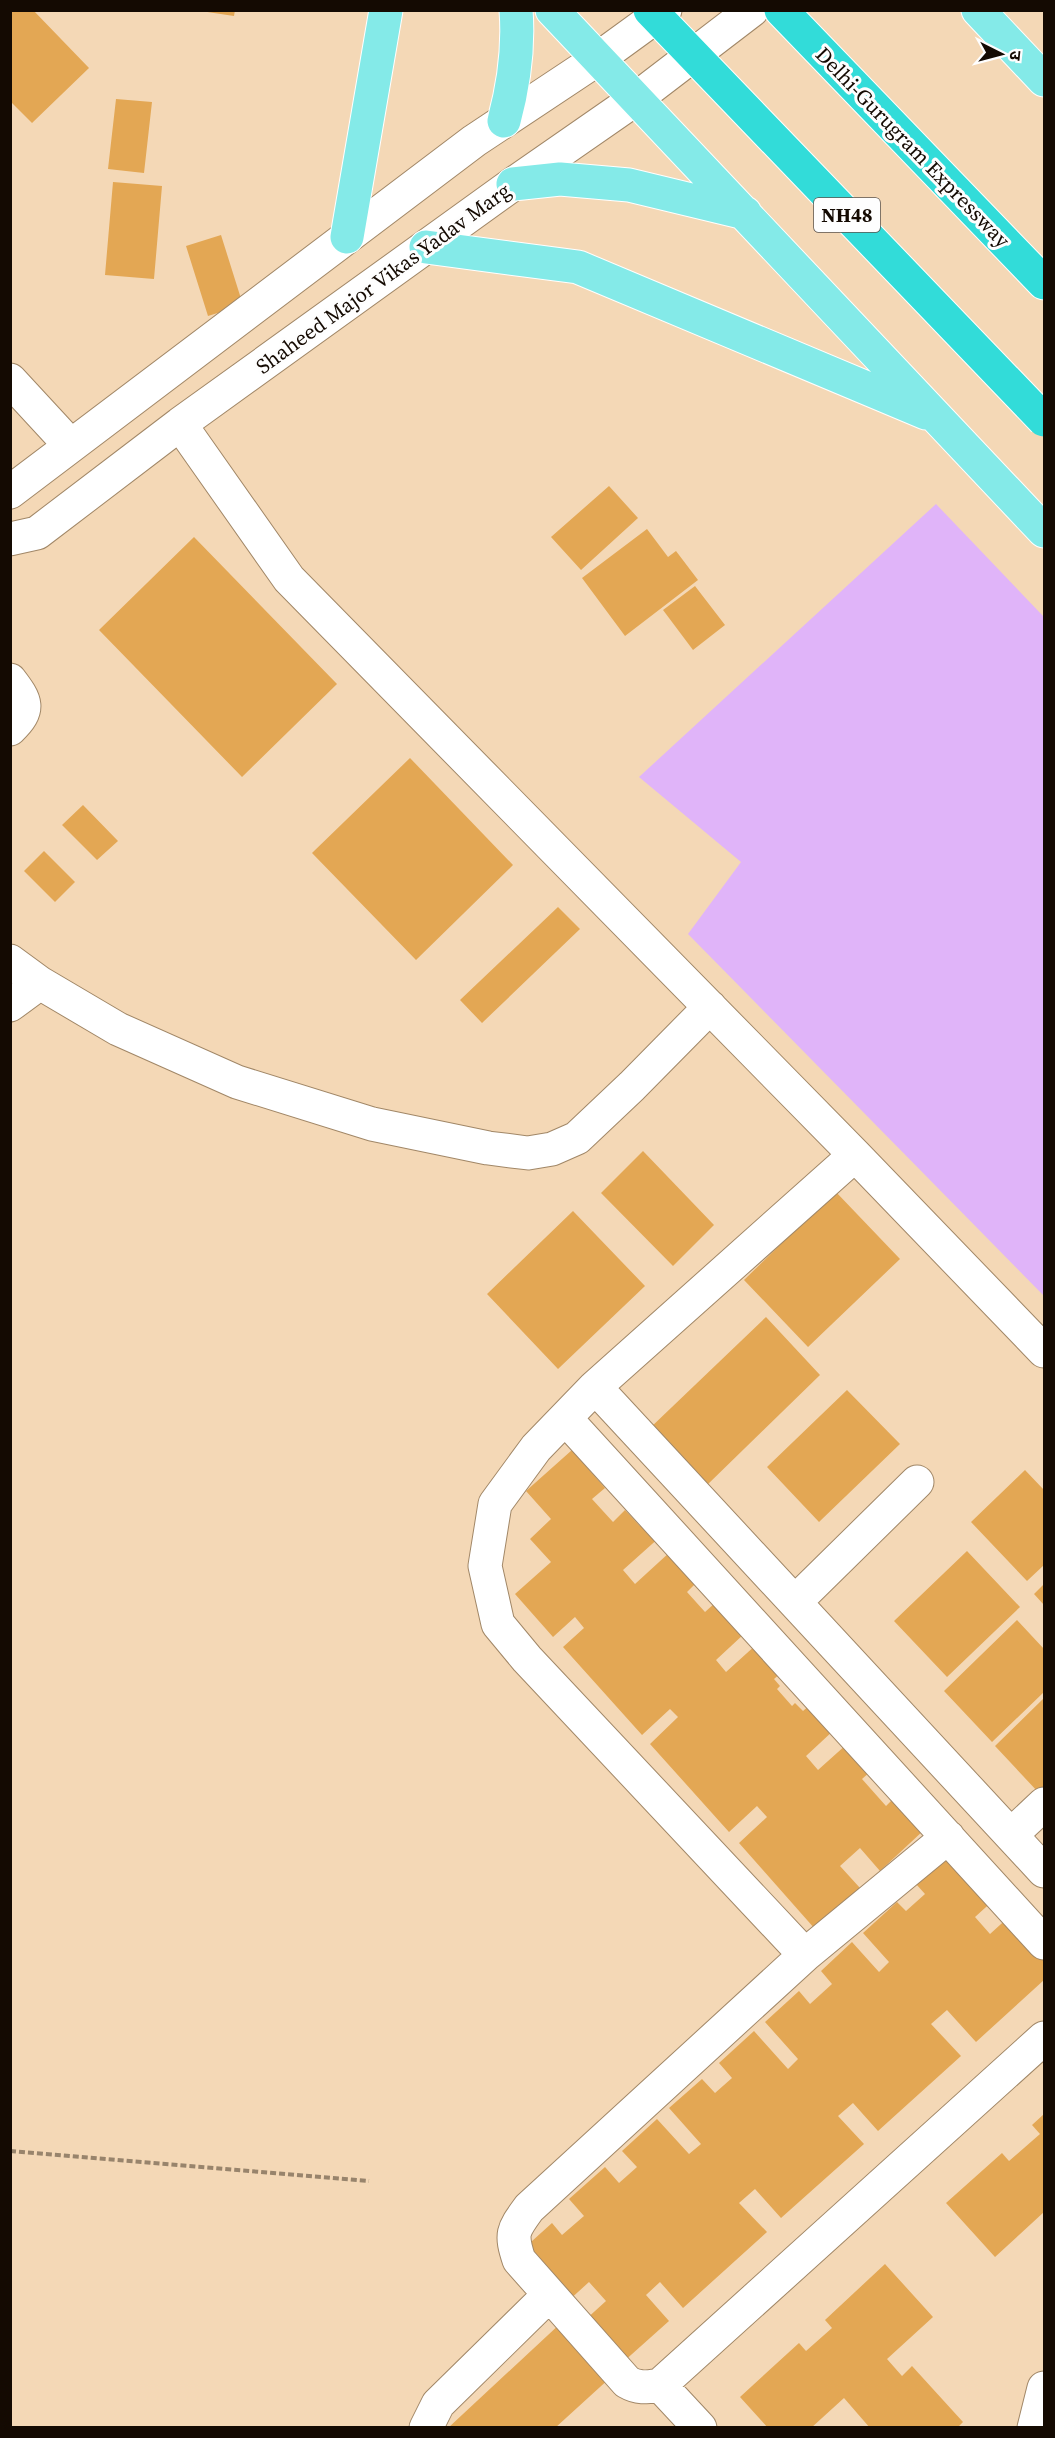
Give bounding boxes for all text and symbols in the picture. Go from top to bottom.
north arrow [971,24,1031,84]
street label: Delhi-Gurugram Expressway [809,40,1017,254]
text: उ [1004,50,1027,62]
street label: Shaheed Major Vikas Yadav Marg [250,176,516,380]
road number: NH48 [814,198,880,232]

